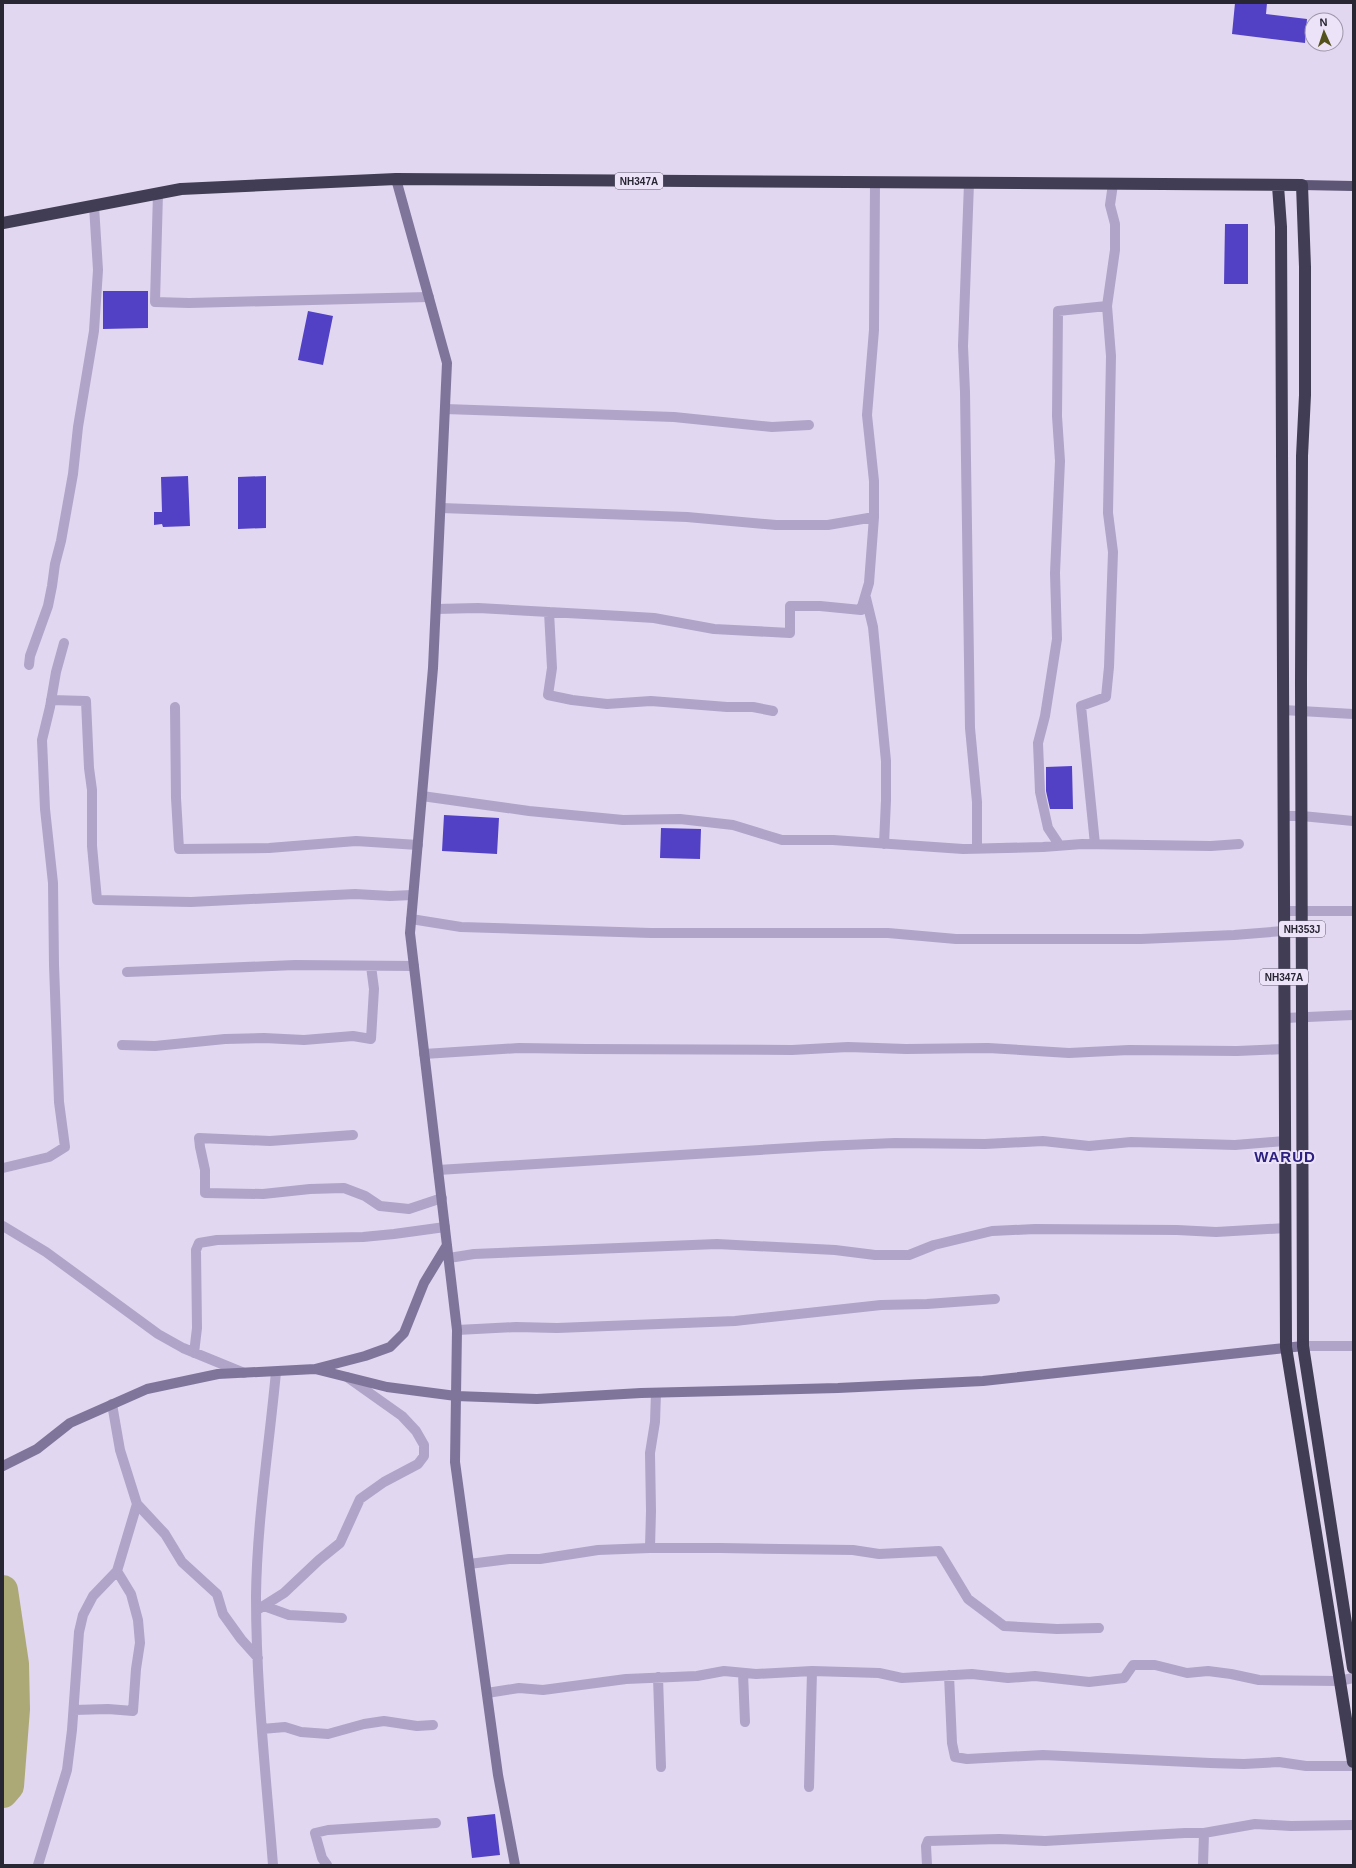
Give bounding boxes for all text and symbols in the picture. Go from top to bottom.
north arrow [1304,12,1344,52]
text: N [1319,16,1328,28]
road number: NH347A [615,173,663,189]
road number: NH353J [1279,921,1325,937]
road number: NH347A [1260,969,1308,985]
district label: WARUD [1254,1148,1316,1165]

